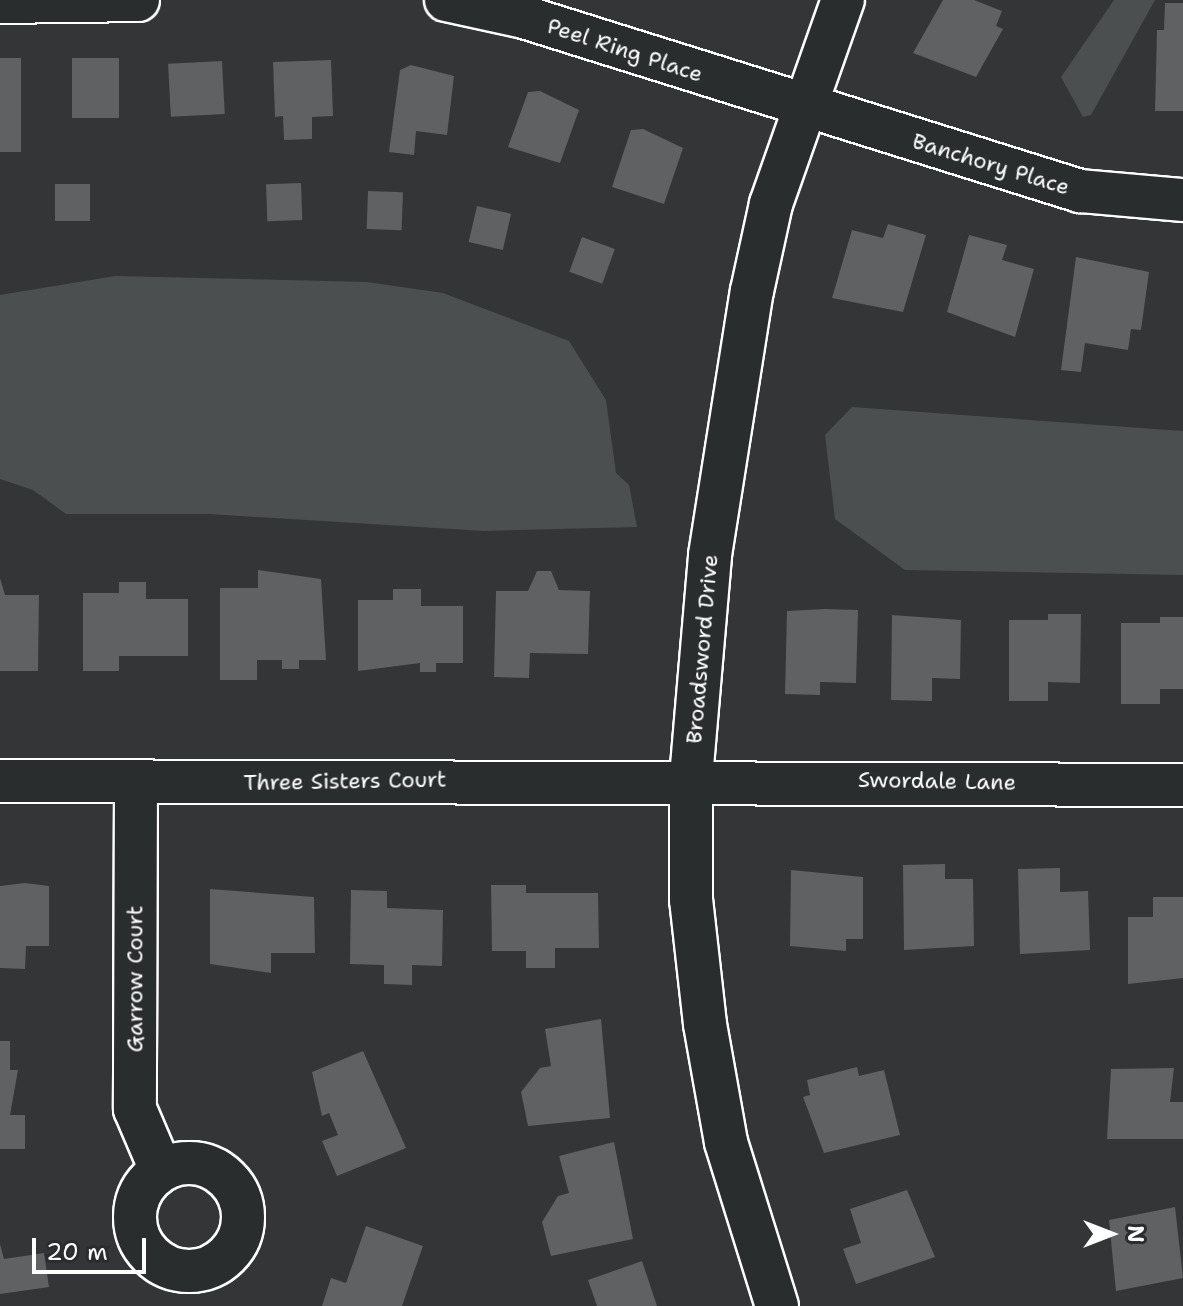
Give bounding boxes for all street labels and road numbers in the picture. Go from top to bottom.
street label: Peel Ring Place [544,12,706,88]
street label: Banchory Place [909,128,1073,200]
street label: Broadsword Drive [681,553,723,745]
street label: Three Sisters Court [243,766,447,796]
street label: Swordale Lane [858,766,1016,796]
street label: Garrow Court [122,906,148,1052]

